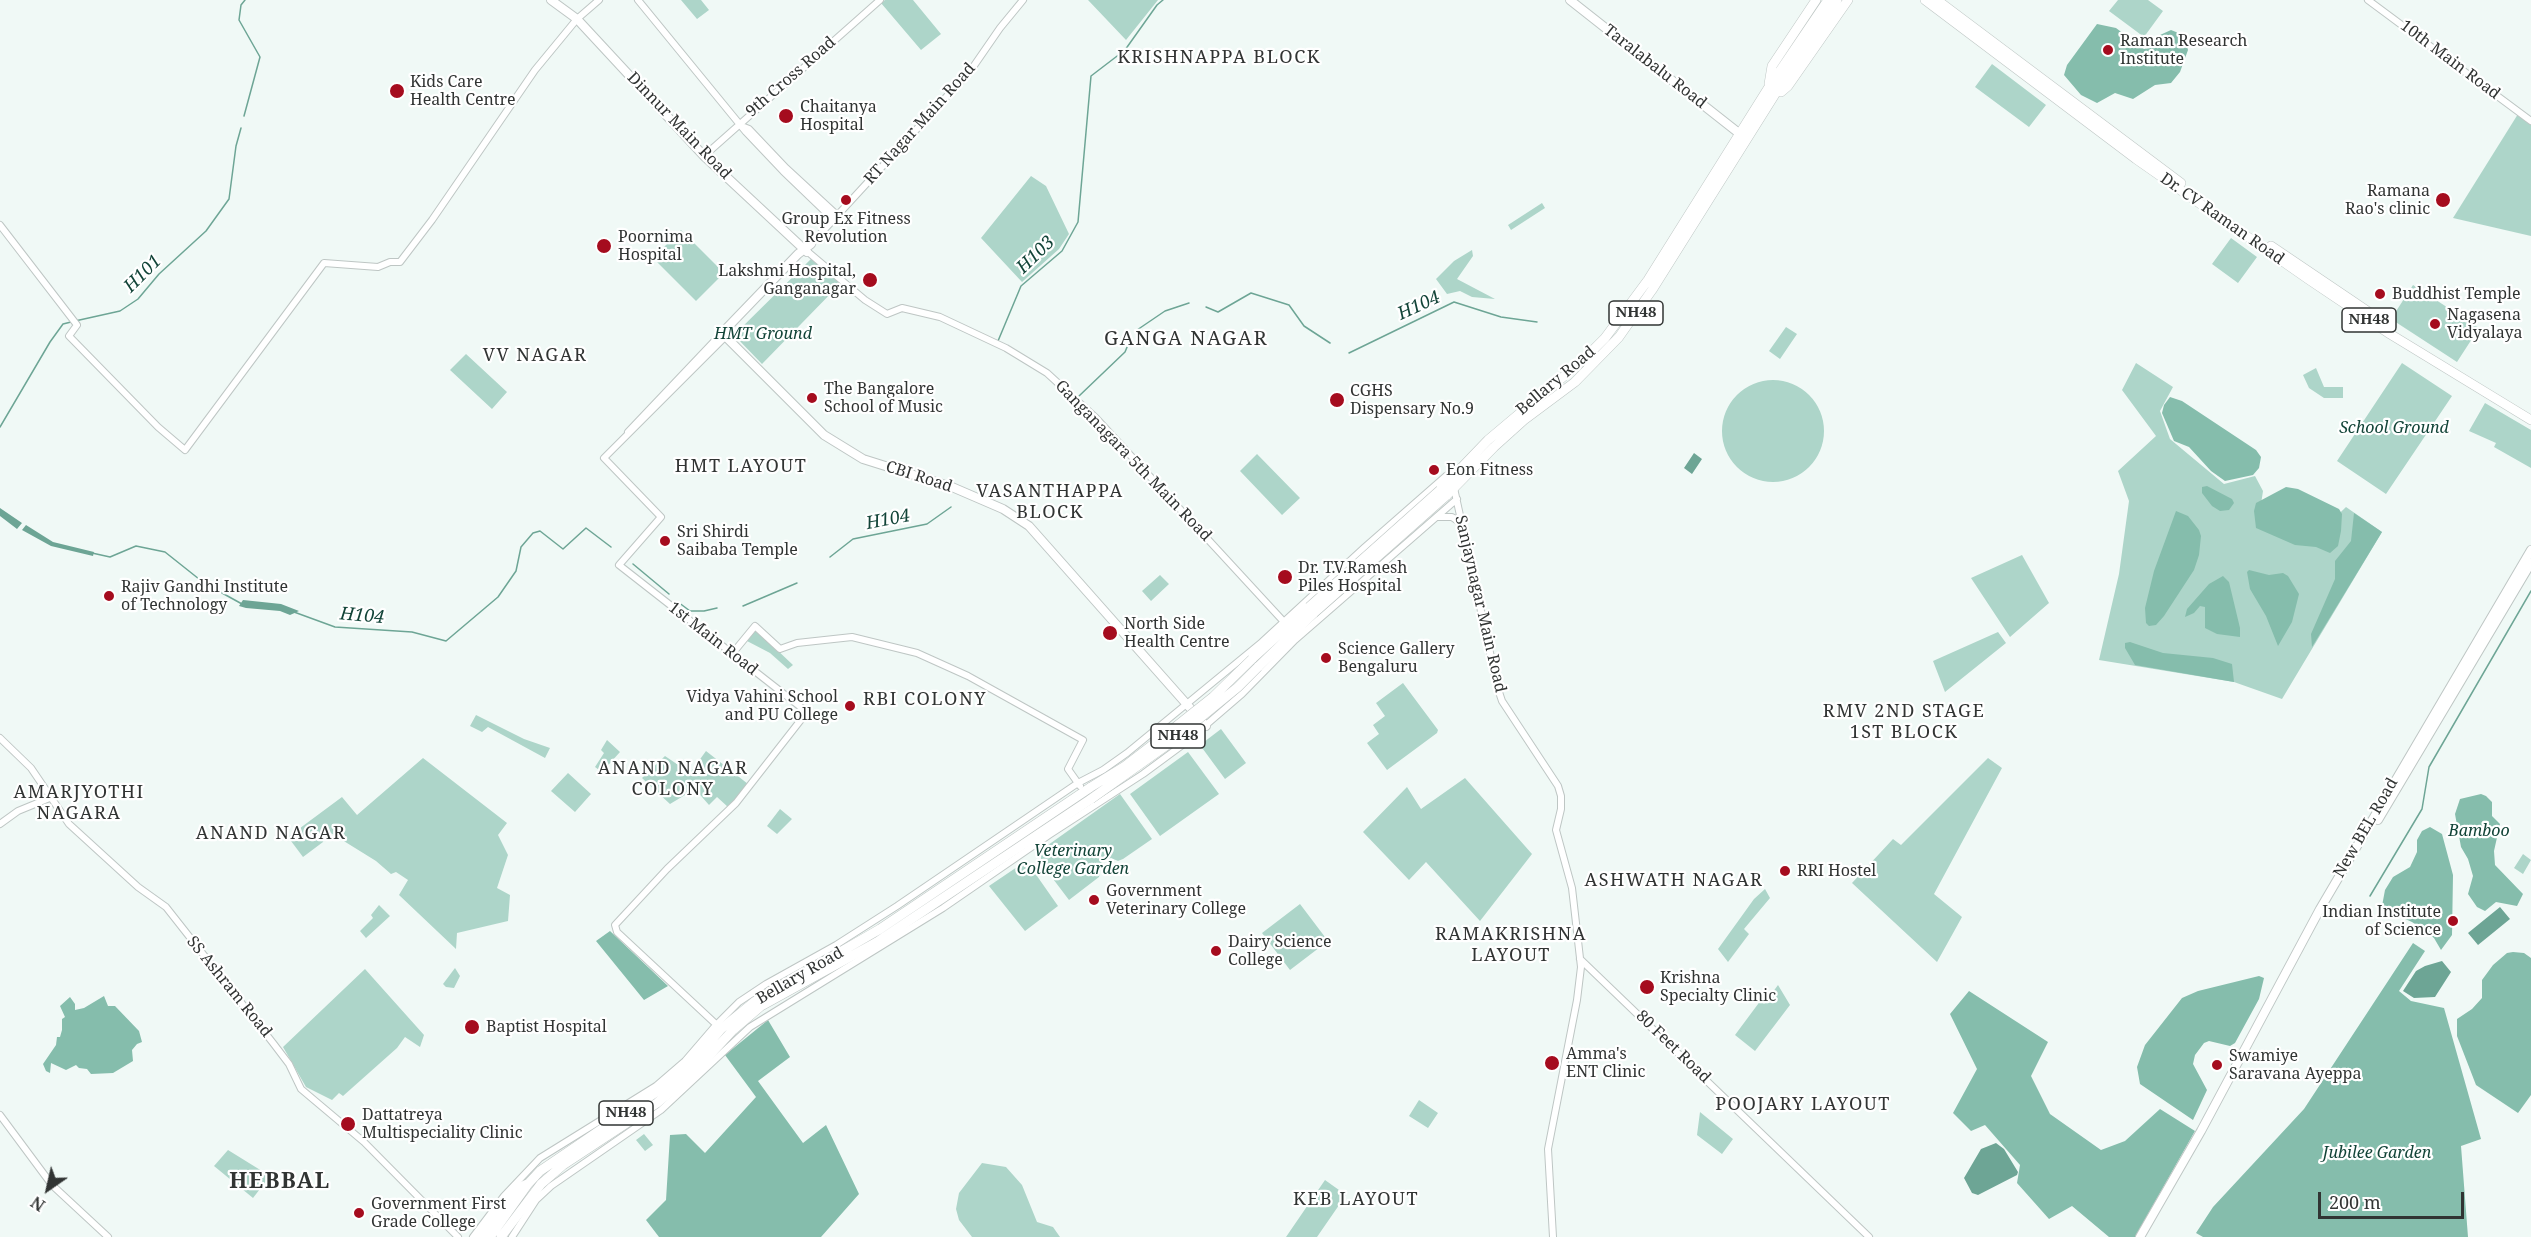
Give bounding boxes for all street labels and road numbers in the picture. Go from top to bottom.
street label: 10th Main Road [2396,16,2504,104]
street label: Taralabalu Road [1600,21,1710,113]
street label: 9th Cross Road [742,33,840,121]
street label: RT Nagar Main Road [860,59,980,189]
street label: Dinnur Main Road [623,68,735,184]
street label: Dr. CV Raman Road [2156,169,2288,269]
road number: NH48 [1609,301,1663,325]
road number: NH48 [2342,308,2396,332]
street label: Bellary Road [1513,342,1599,420]
street label: Ganganagara 5th Main Road [1051,376,1215,546]
street label: CBI Road [883,457,955,497]
street label: Sanjaynagar Main Road [1450,513,1510,695]
street label: 1st Main Road [664,598,762,680]
road number: NH48 [1151,724,1205,748]
street label: New BEL Road [2330,775,2402,881]
street label: SS Ashram Road [182,933,276,1041]
street label: Bellary Road [753,943,847,1009]
street label: 80 Feet Road [1632,1007,1714,1087]
road number: NH48 [599,1101,653,1125]

